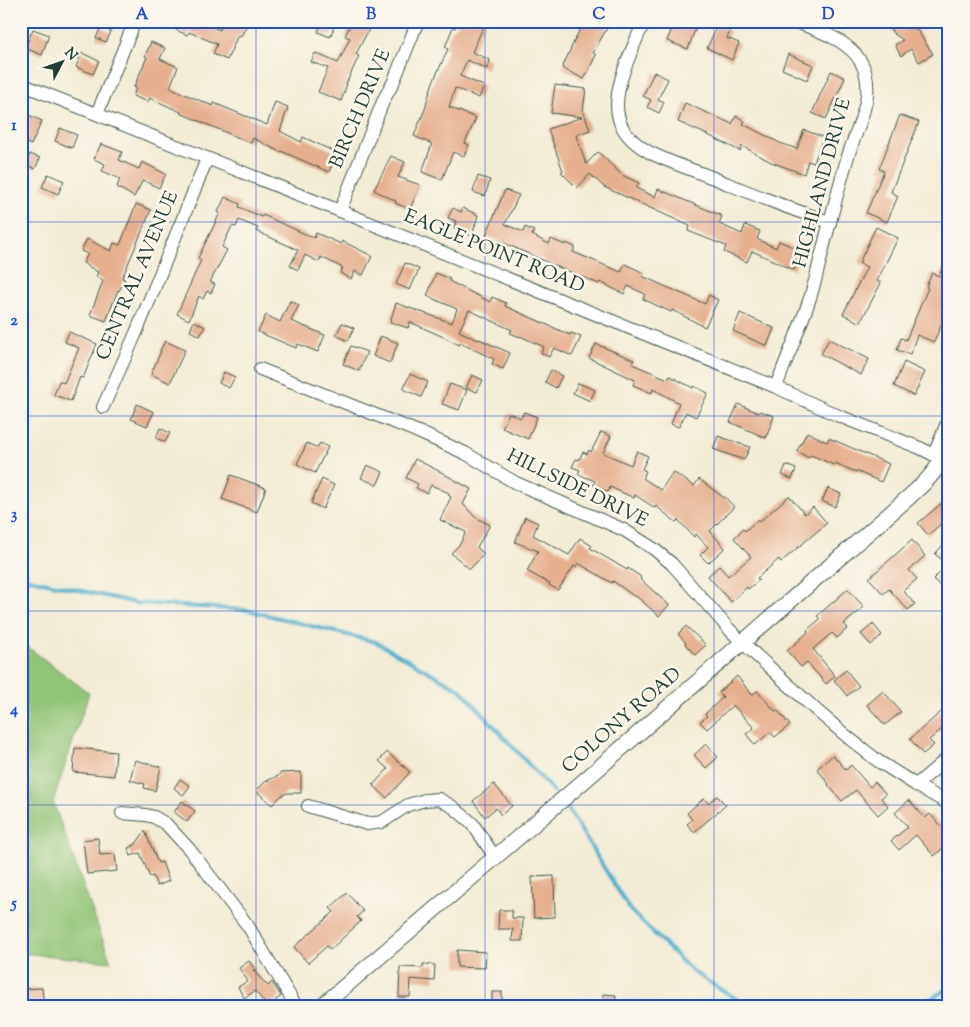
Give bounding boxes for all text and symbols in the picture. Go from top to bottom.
text: A [136,4,149,27]
text: B [366,4,376,27]
text: C [593,4,606,27]
text: D [822,4,835,27]
north arrow [38,38,88,88]
text: N [59,44,82,66]
street label: BIRCH DRIVE [324,45,399,173]
street label: HIGHLAND DRIVE [787,95,859,271]
text: 1 [11,115,17,138]
street label: CENTRAL AVENUE [90,187,186,365]
street label: EAGLE POINT ROAD [399,203,589,301]
text: 2 [10,310,18,333]
street label: HILLSIDE DRIVE [502,443,653,535]
text: 3 [11,504,18,527]
street label: COLONY ROAD [556,661,688,781]
text: 4 [9,699,18,722]
text: 5 [9,893,17,916]

